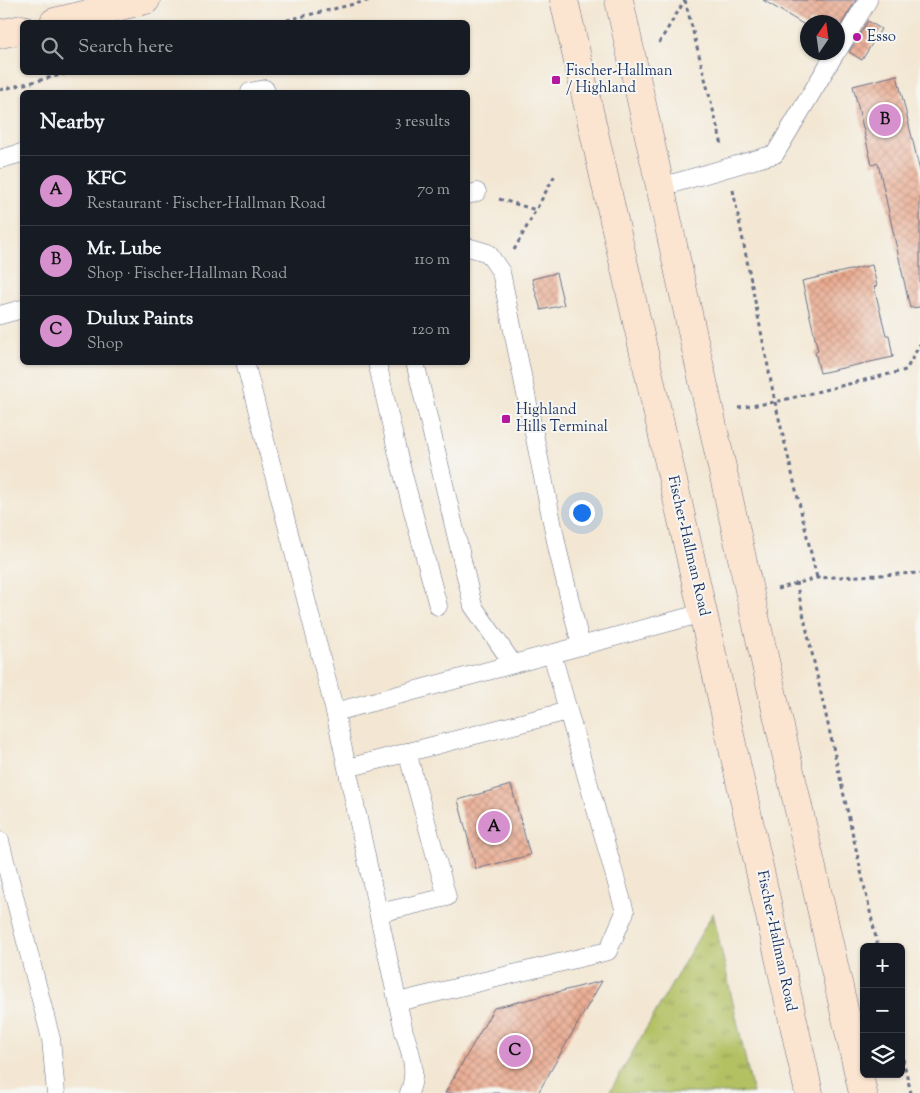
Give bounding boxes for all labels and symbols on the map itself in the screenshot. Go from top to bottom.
north arrow [800,15,845,60]
place label: Esso [867,27,896,48]
marker: Esso [851,31,863,43]
place label: Fischer-Hallman / Highland [566,61,673,99]
marker: Fischer-Hallman / Highland [550,74,562,86]
pin: B [869,101,901,139]
place label: Highland Hills Terminal [516,400,608,438]
marker: Highland Hills Terminal [500,413,512,425]
street label: Fischer-Hallman Road [662,474,714,619]
your location [569,500,595,526]
pin: A [478,808,510,846]
street label: Fischer-Hallman Road [751,869,801,1014]
pin: C [499,1032,531,1070]

